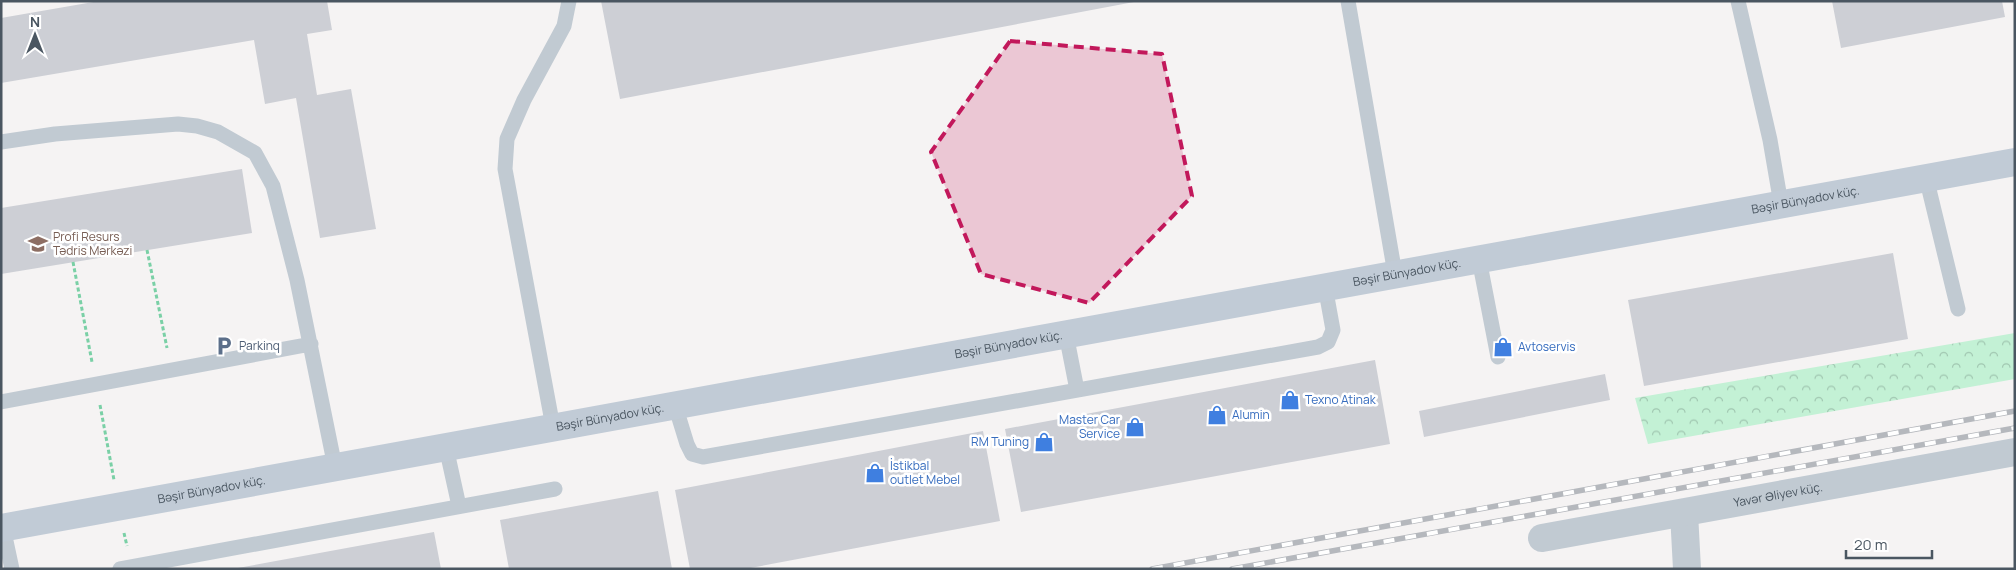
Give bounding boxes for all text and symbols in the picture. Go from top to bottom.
north arrow [10,10,60,60]
text: N [30,12,40,31]
street label: Bəşir Bünyadov küç. [1750,181,1861,218]
place label: Profi Resurs Tədris Mərkəzi [53,228,132,259]
school or university icon: Profi Resurs Tədris Mərkəzi [27,233,49,255]
street label: Bəşir Bünyadov küç. [1352,254,1462,290]
street label: Bəşir Bünyadov küç. [953,326,1064,363]
parking icon: Parkinq [213,335,235,357]
shop icon: Avtoservis [1492,336,1514,358]
place label: Parkinq [239,337,280,354]
place label: Avtoservis [1518,338,1576,355]
shop icon: Texno Atinak [1279,389,1301,411]
place label: Texno Atinak [1305,391,1377,408]
street label: Bəşir Bünyadov küç. [555,399,665,435]
shop icon: Alumin [1206,404,1228,426]
place label: Alumin [1232,406,1270,423]
place label: Master Car Service [1059,411,1121,442]
shop icon: Master Car Service [1124,416,1146,438]
shop icon: RM Tuning [1033,431,1055,453]
place label: RM Tuning [971,433,1029,450]
place label: İstikbal outlet Mebel [890,457,960,488]
shop icon: İstikbal outlet Mebel [864,462,886,484]
street label: Bəşir Bünyadov küç. [156,471,267,507]
street label: Yavər Əliyev küç. [1732,478,1824,511]
scale bar [1846,528,1932,560]
text: 20 m [1854,534,1887,555]

